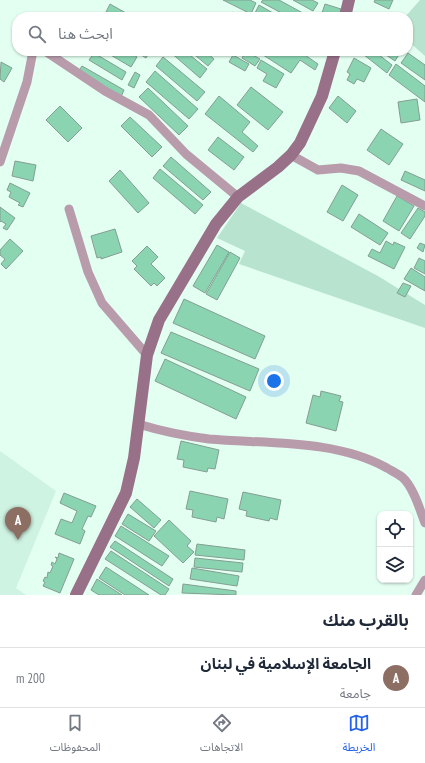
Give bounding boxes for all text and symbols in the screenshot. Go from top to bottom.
search box [12,12,413,56]
icon: search [26,23,48,45]
text: ابحث هنا [58,24,113,43]
your location [264,371,284,391]
pin: A [5,507,31,540]
map controls [377,511,413,583]
button: locate [377,511,413,547]
button: layers [377,547,413,583]
text: بالقرب منك [323,609,409,631]
text: الجامعة الإسلامية في لبنان [201,654,371,673]
text: 200 m [16,670,45,687]
text: A [393,670,399,687]
text: جامعة [340,685,371,702]
tab: المحفوظات [50,712,101,759]
tab: الاتجاهات [200,712,243,759]
tab: الخريطة [342,712,375,759]

